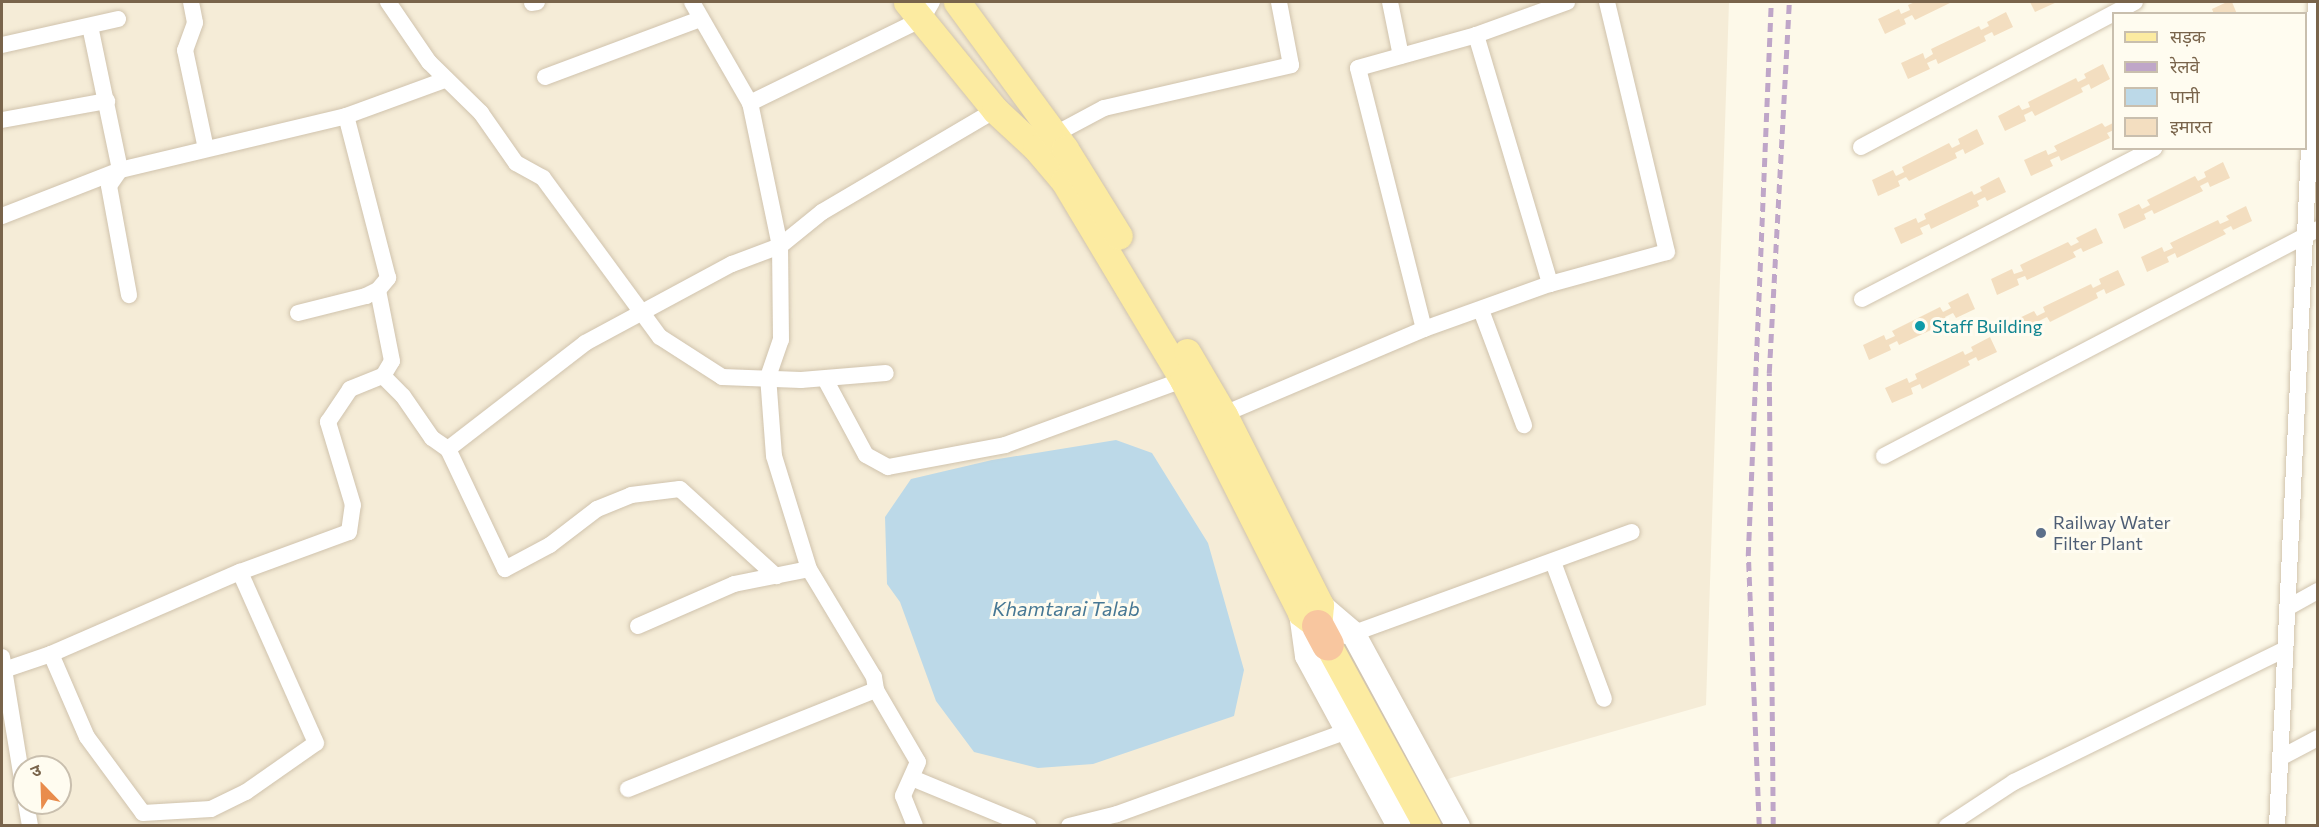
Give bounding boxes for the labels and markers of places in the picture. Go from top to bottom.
place label: Staff Building [1932,315,2042,337]
marker: Staff Building [1913,319,1927,333]
place label: Railway Water Filter Plant [2053,512,2171,554]
marker: Railway Water Filter Plant [2034,526,2048,540]

